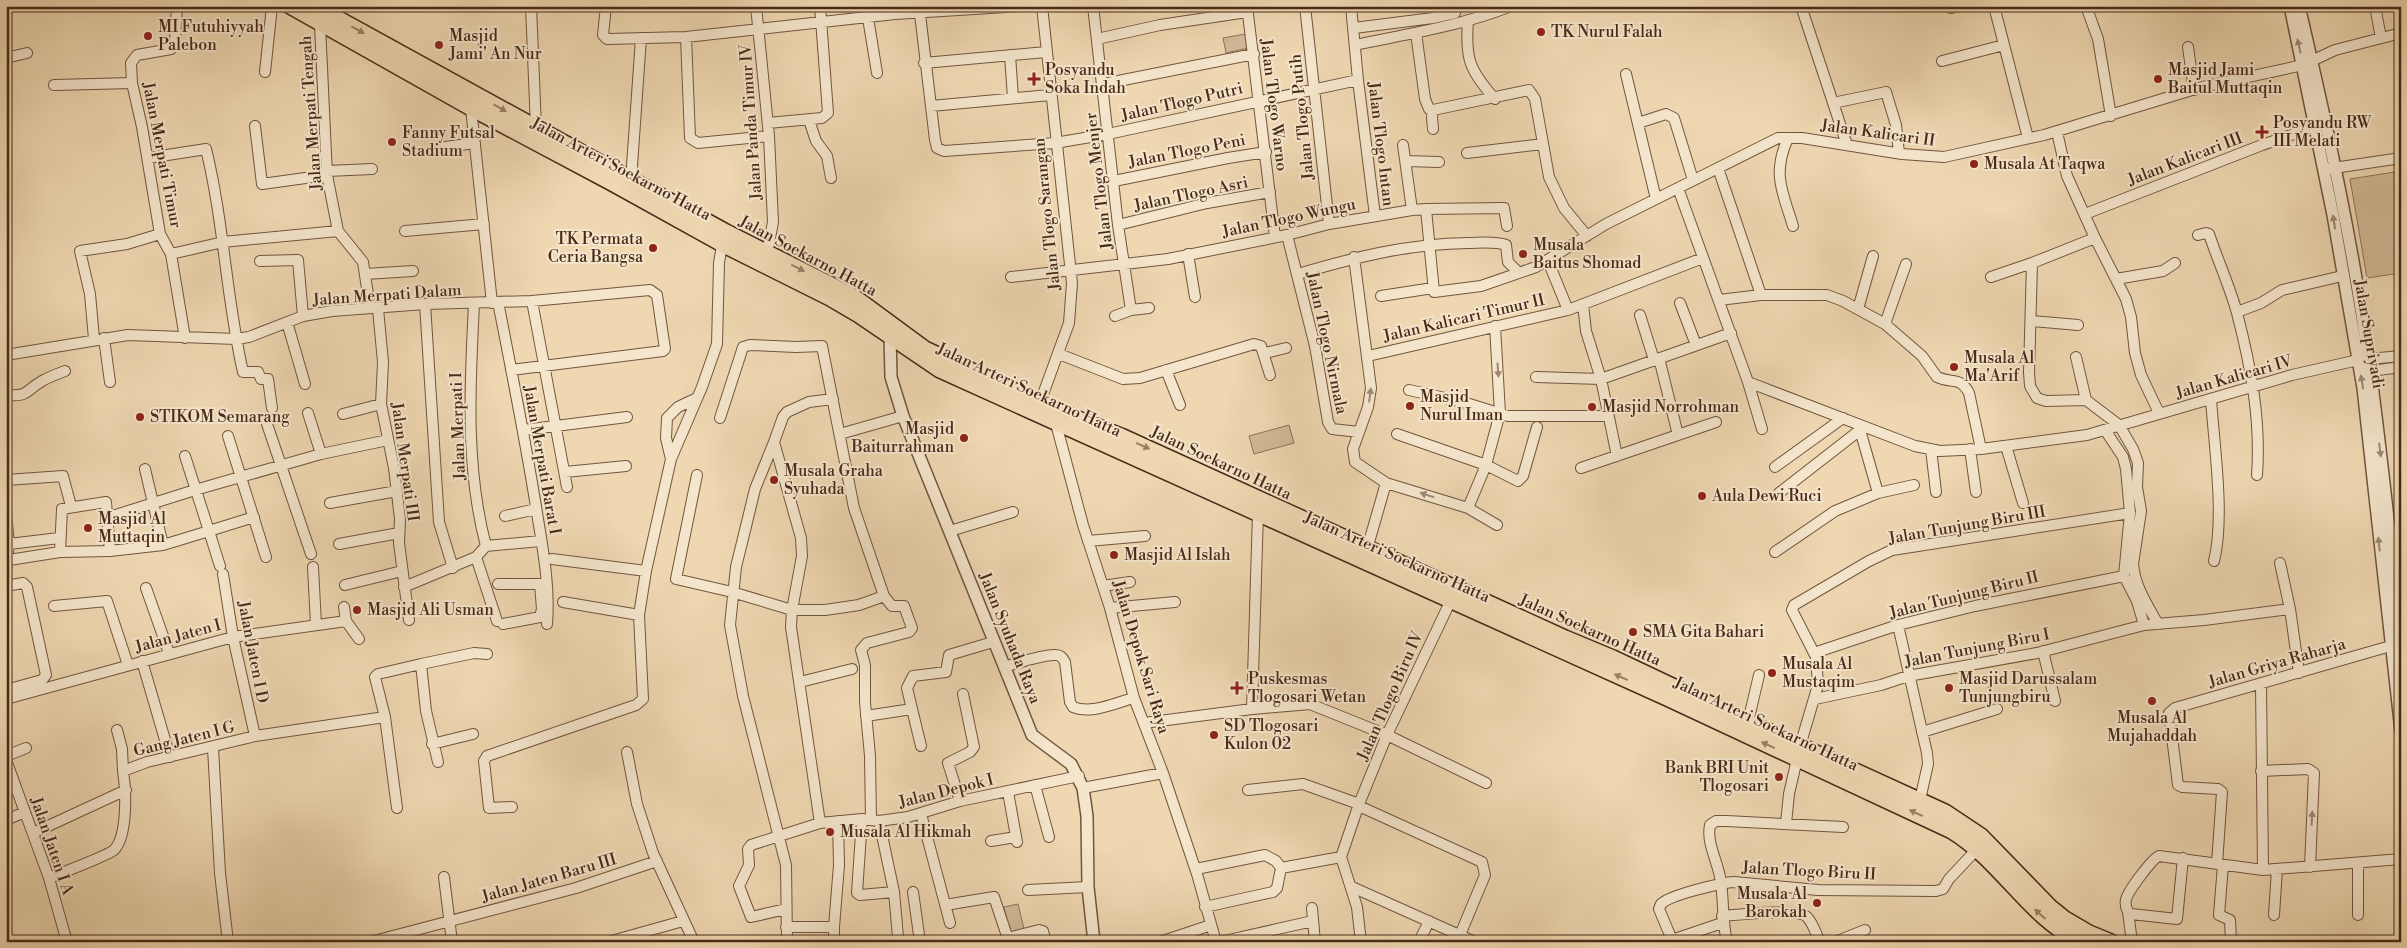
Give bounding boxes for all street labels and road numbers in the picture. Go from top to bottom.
street label: Jalan Merpati Tengah [296,35,326,192]
street label: Jalan Tlogo Warno [1256,37,1292,172]
street label: Jalan Panda Timur IV [736,43,766,202]
street label: Jalan Tlogo Putih [1285,53,1319,182]
street label: Jalan Tlogo Putri [1118,78,1245,126]
street label: Jalan Merpati Timur [138,79,186,230]
street label: Jalan Tlogo Intan [1363,80,1399,208]
street label: Jalan Tlogo Menjer [1081,111,1117,252]
street label: Jalan Arteri Soekarno Hatta [527,112,715,225]
street label: Jalan Kalicari II [1819,115,1936,151]
street label: Jalan Kalicari III [2124,128,2245,190]
street label: Jalan Tlogo Peni [1126,130,1247,172]
street label: Jalan Tlogo Sarangan [1029,136,1065,292]
street label: Jalan Tlogo Asri [1131,172,1250,216]
street label: Jalan Tlogo Wungu [1219,194,1358,242]
street label: Jalan Soekarno Hatta [735,211,881,301]
street label: Jalan Tlogo Nirmala [1302,269,1352,417]
street label: Jalan Supriyadi [2349,277,2388,390]
street label: Jalan Merpati Dalam [311,280,462,310]
street label: Jalan Kalicari Timur II [1380,290,1547,347]
street label: Jalan Arteri Soekarno Hatta [933,338,1125,442]
street label: Jalan Kalicari IV [2172,351,2295,403]
street label: Jalan Merpati I [446,372,470,481]
street label: Jalan Merpati Barat I [519,383,565,536]
street label: Jalan Merpati III [387,400,423,523]
street label: Jalan Soekarno Hatta [1146,421,1296,505]
street label: Jalan Tunjung Biru III [1886,501,2047,549]
street label: Jalan Arteri Soekarno Hatta [1300,507,1494,607]
street label: Jalan Tunjung Biru II [1886,567,2041,623]
street label: Jalan Syuhada Raya [974,569,1046,707]
street label: Jalan Depok Sari Raya [1108,577,1174,737]
street label: Jalan Soekarno Hatta [1515,589,1665,671]
street label: Jalan Jaten I D [233,598,273,705]
street label: Jalan Jaten I [132,615,223,657]
street label: Jalan Tunjung Biru I [1902,624,2051,672]
street label: Jalan Tlogo Biru IV [1352,628,1428,765]
street label: Jalan Griya Raharja [2205,634,2349,692]
street label: Jalan Arteri Soekarno Hatta [1670,672,1862,776]
street label: Gang Jaten I G [131,717,237,761]
street label: Jalan Depok I [896,770,995,813]
street label: Jalan Jaten I A [26,793,78,899]
street label: Jalan Jaten Baru III [478,849,619,907]
street label: Jalan Tlogo Biru II [1740,857,1877,884]

